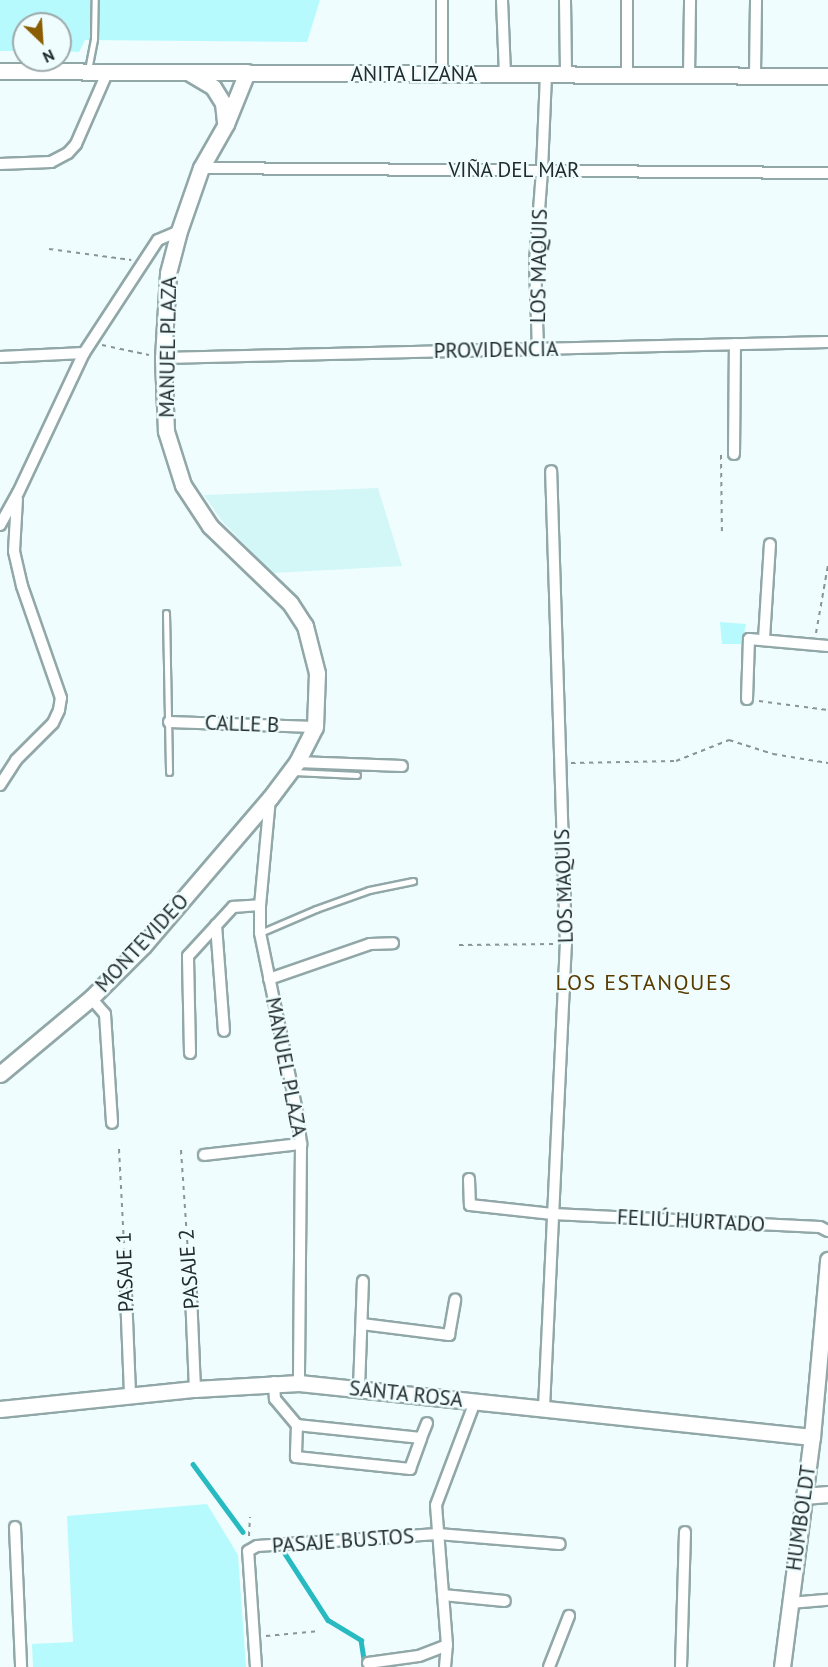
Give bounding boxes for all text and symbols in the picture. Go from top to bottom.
north arrow [12,12,72,72]
text: N [40,45,58,68]
street label: ANITA LIZANA [350,61,478,87]
street label: VIÑA DEL MAR [448,157,580,183]
street label: LOS MAQUIS [525,209,553,323]
street label: MANUEL PLAZA [154,276,182,418]
street label: PROVIDENCIA [433,336,559,364]
street label: CALLE B [204,710,280,738]
street label: LOS MAQUIS [549,828,579,944]
street label: MONTEVIDEO [90,889,194,997]
district label: LOS ESTANQUES [556,970,732,996]
street label: MANUEL PLAZA [260,995,312,1139]
street label: FELIÚ HURTADO [616,1205,766,1237]
street label: PASAJE 2 [174,1228,204,1310]
street label: PASAJE 1 [111,1231,139,1313]
street label: SANTA ROSA [347,1375,465,1413]
street label: HUMBOLDT [781,1464,821,1572]
street label: PASAJE BUSTOS [271,1523,415,1559]

